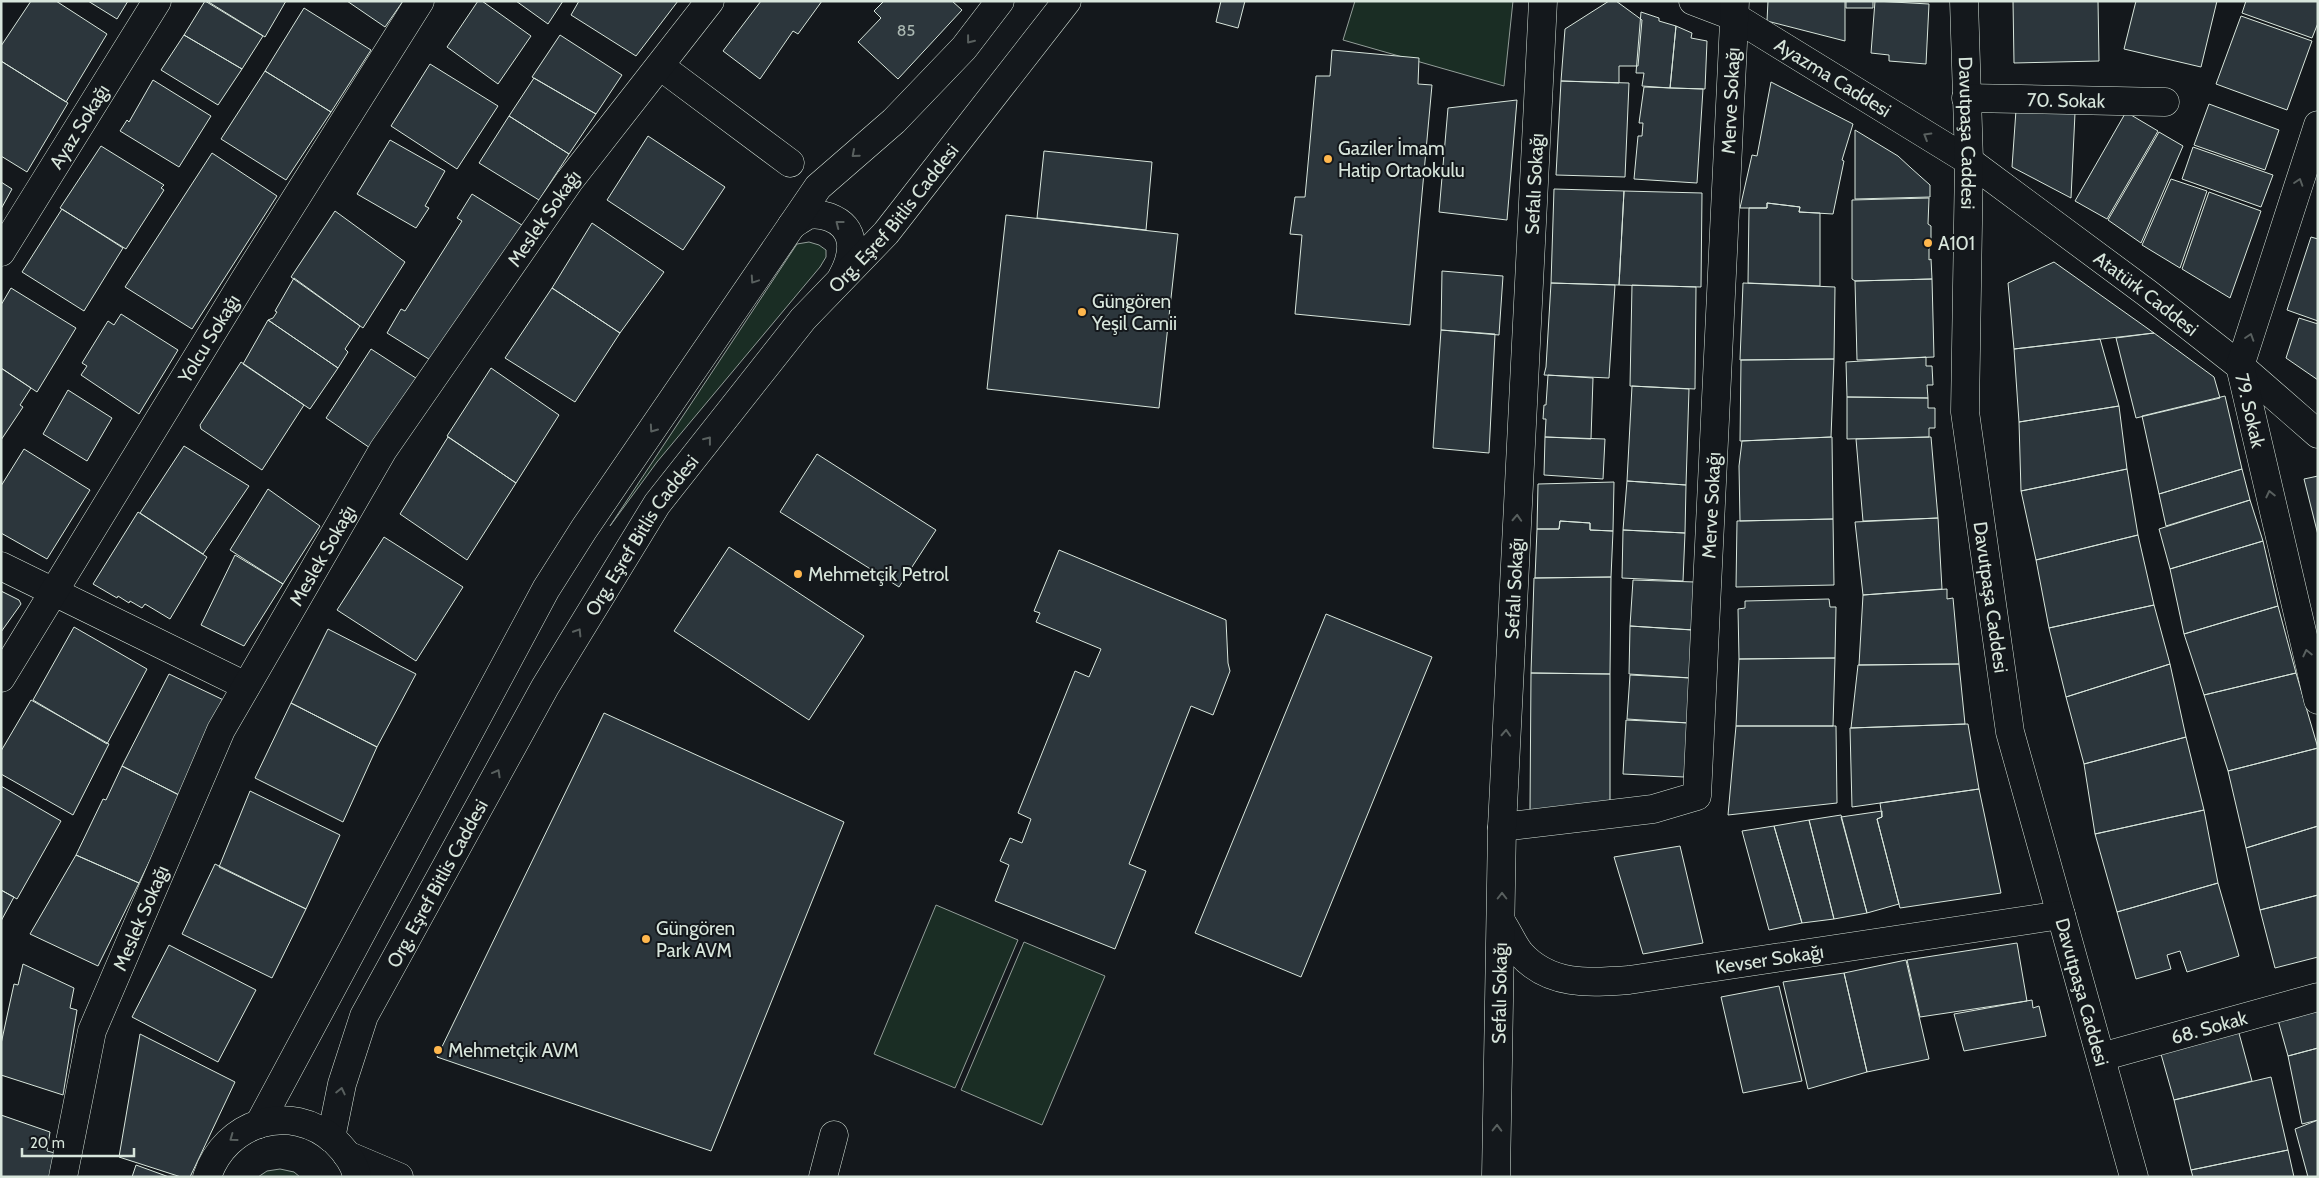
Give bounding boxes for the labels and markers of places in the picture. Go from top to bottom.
place label: Gaziler İmam Hatip Ortaokulu [1338,137,1465,182]
marker: Gaziler İmam Hatip Ortaokulu [1322,153,1334,165]
place label: A101 [1938,232,1975,255]
marker: A101 [1922,237,1934,249]
place label: Güngören Yeşil Camii [1091,290,1177,335]
marker: Güngören Yeşil Camii [1076,306,1088,318]
place label: Mehmetçik Petrol [808,563,949,586]
marker: Mehmetçik Petrol [792,568,804,580]
place label: Güngören Park AVM [656,917,735,962]
marker: Güngören Park AVM [640,933,652,945]
place label: Mehmetçik AVM [448,1039,579,1062]
marker: Mehmetçik AVM [432,1044,444,1056]

